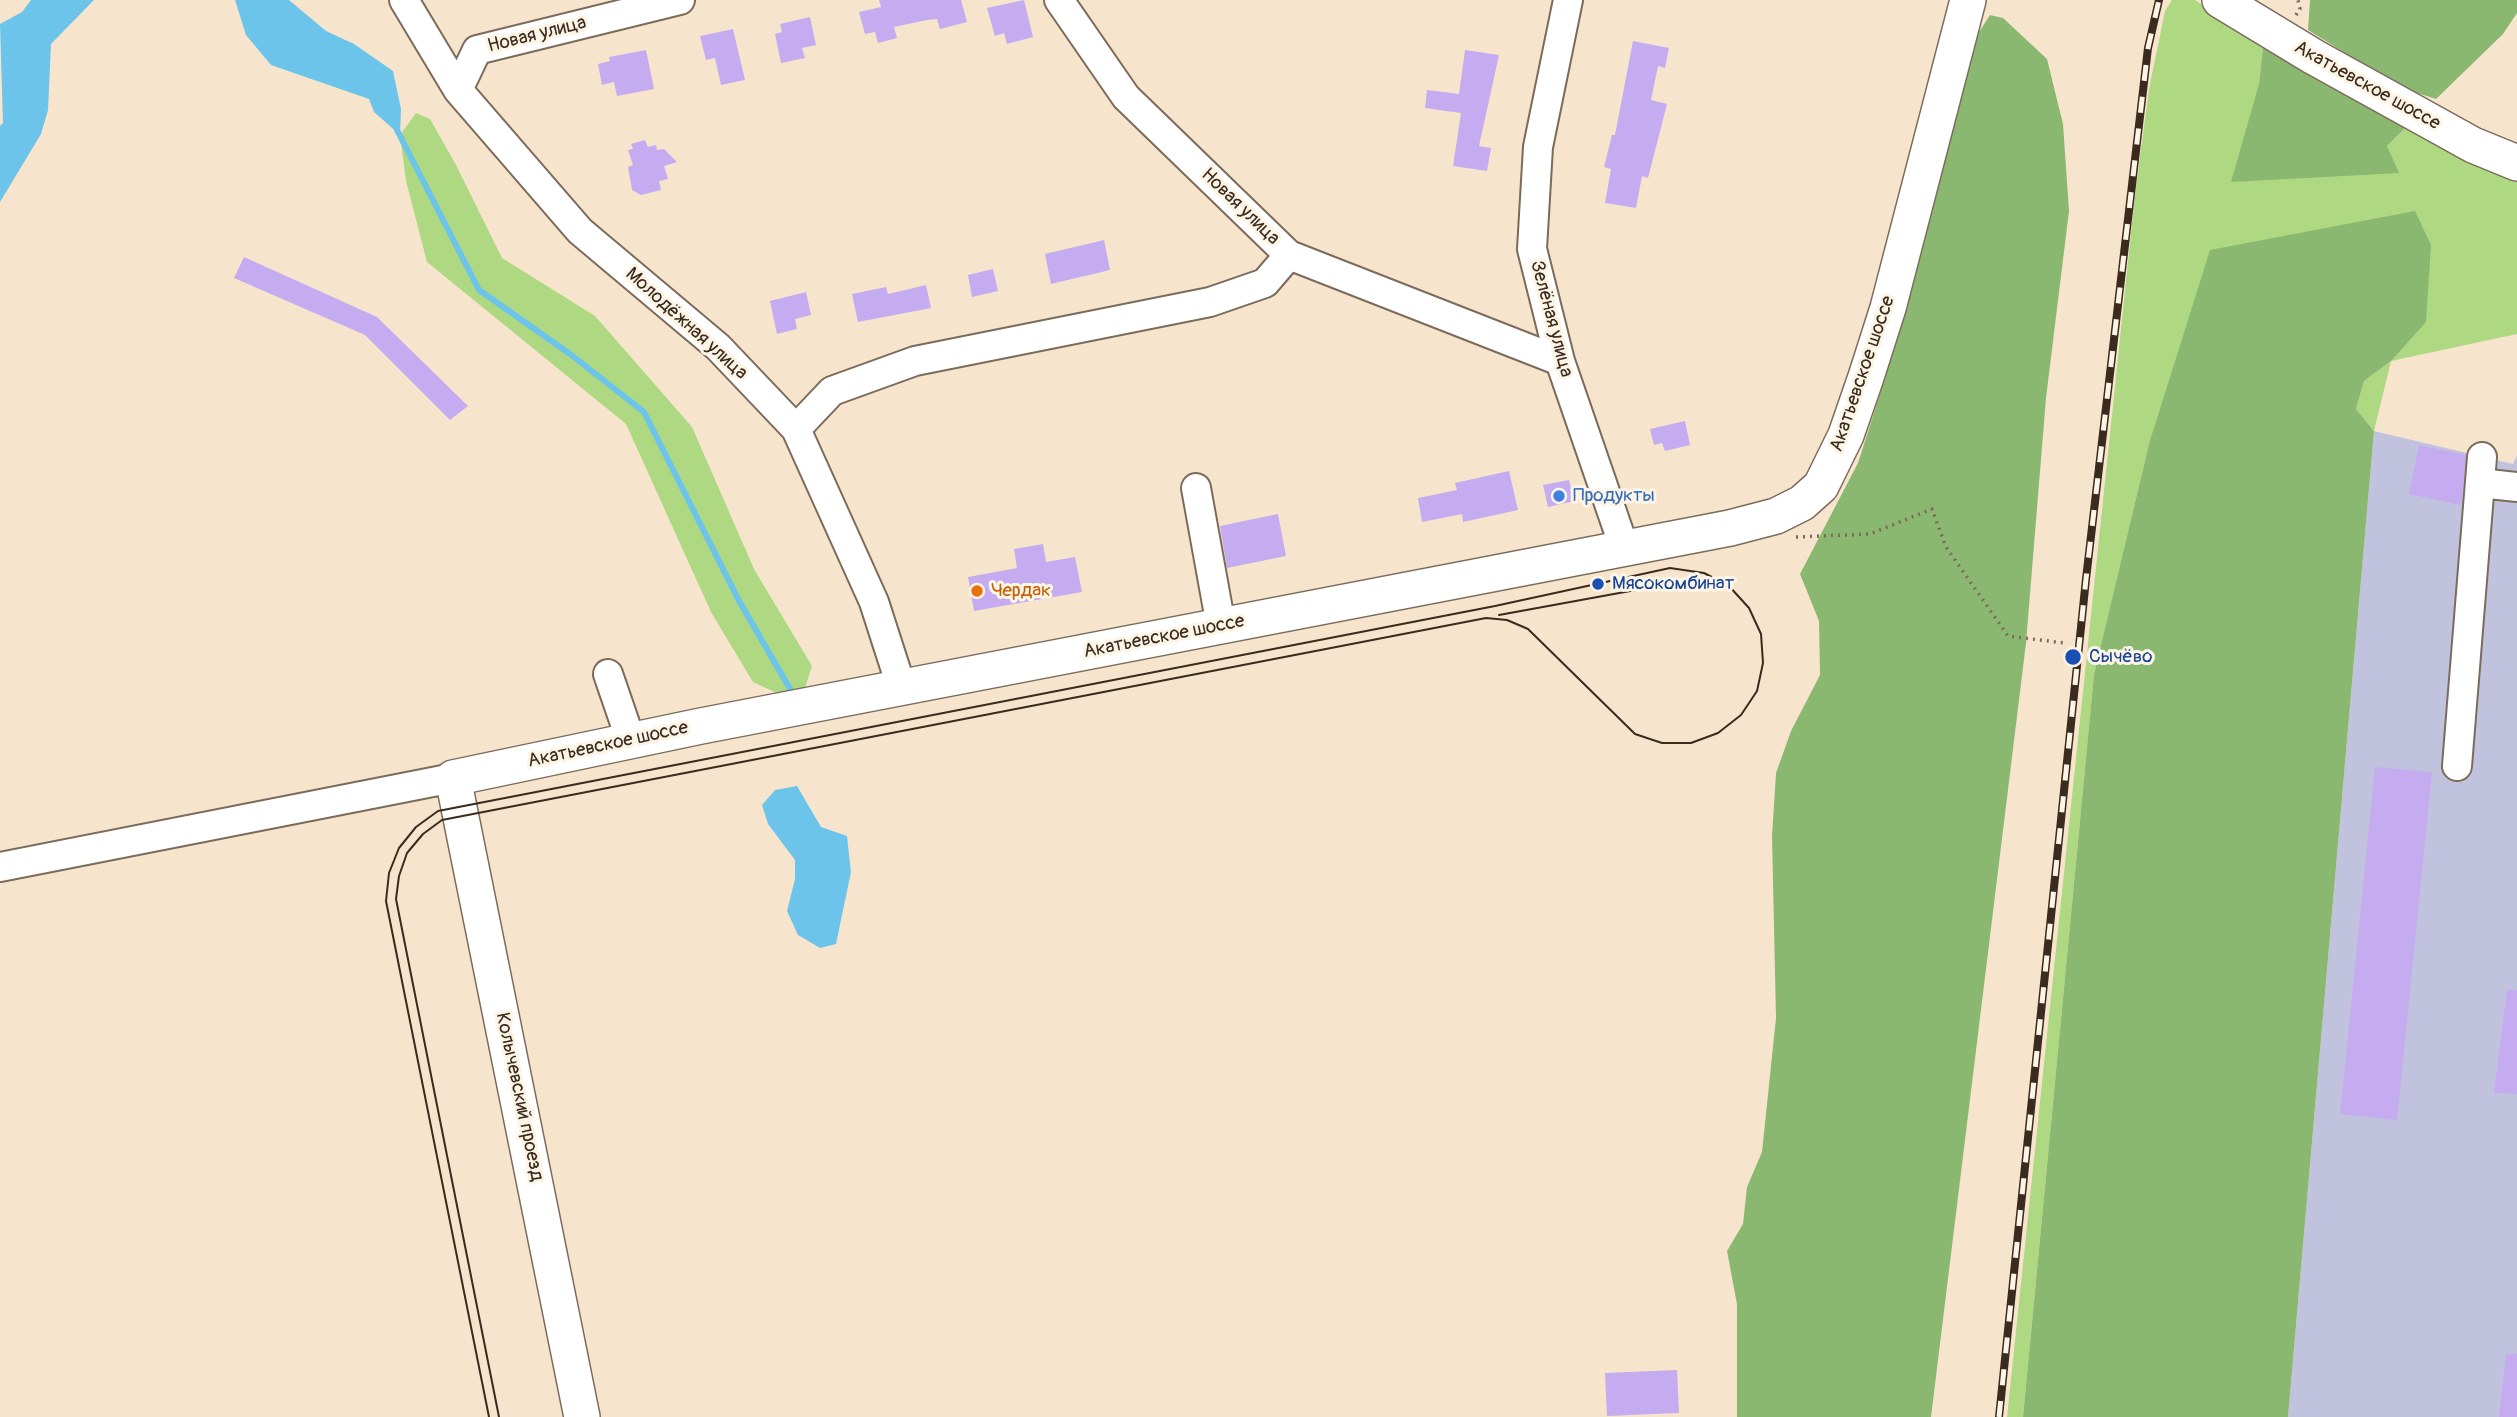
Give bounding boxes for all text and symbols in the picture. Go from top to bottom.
street label: Новая улица [485,12,589,58]
street label: Акатьевское шоссе [2290,36,2444,136]
street label: Новая улица [1196,164,1284,250]
street label: Зелёная улица [1524,258,1578,380]
street label: Молодёжная улица [620,263,752,385]
street label: Акатьевское шоссе [1826,293,1900,455]
place label: Продукты [1573,485,1655,507]
marker: Продукты [1551,488,1567,504]
place label: Мясокомбинат [1612,573,1734,595]
marker: Мясокомбинат [1590,576,1606,592]
place label: Чердак [991,580,1051,602]
marker: Чердак [969,583,985,599]
street label: Акатьевское шоссе [1082,610,1246,664]
place label: Сычёво [2089,646,2152,668]
marker: Сычёво [2063,647,2083,667]
street label: Акатьевское шоссе [526,717,690,773]
street label: Колычевский проезд [490,1011,548,1183]

